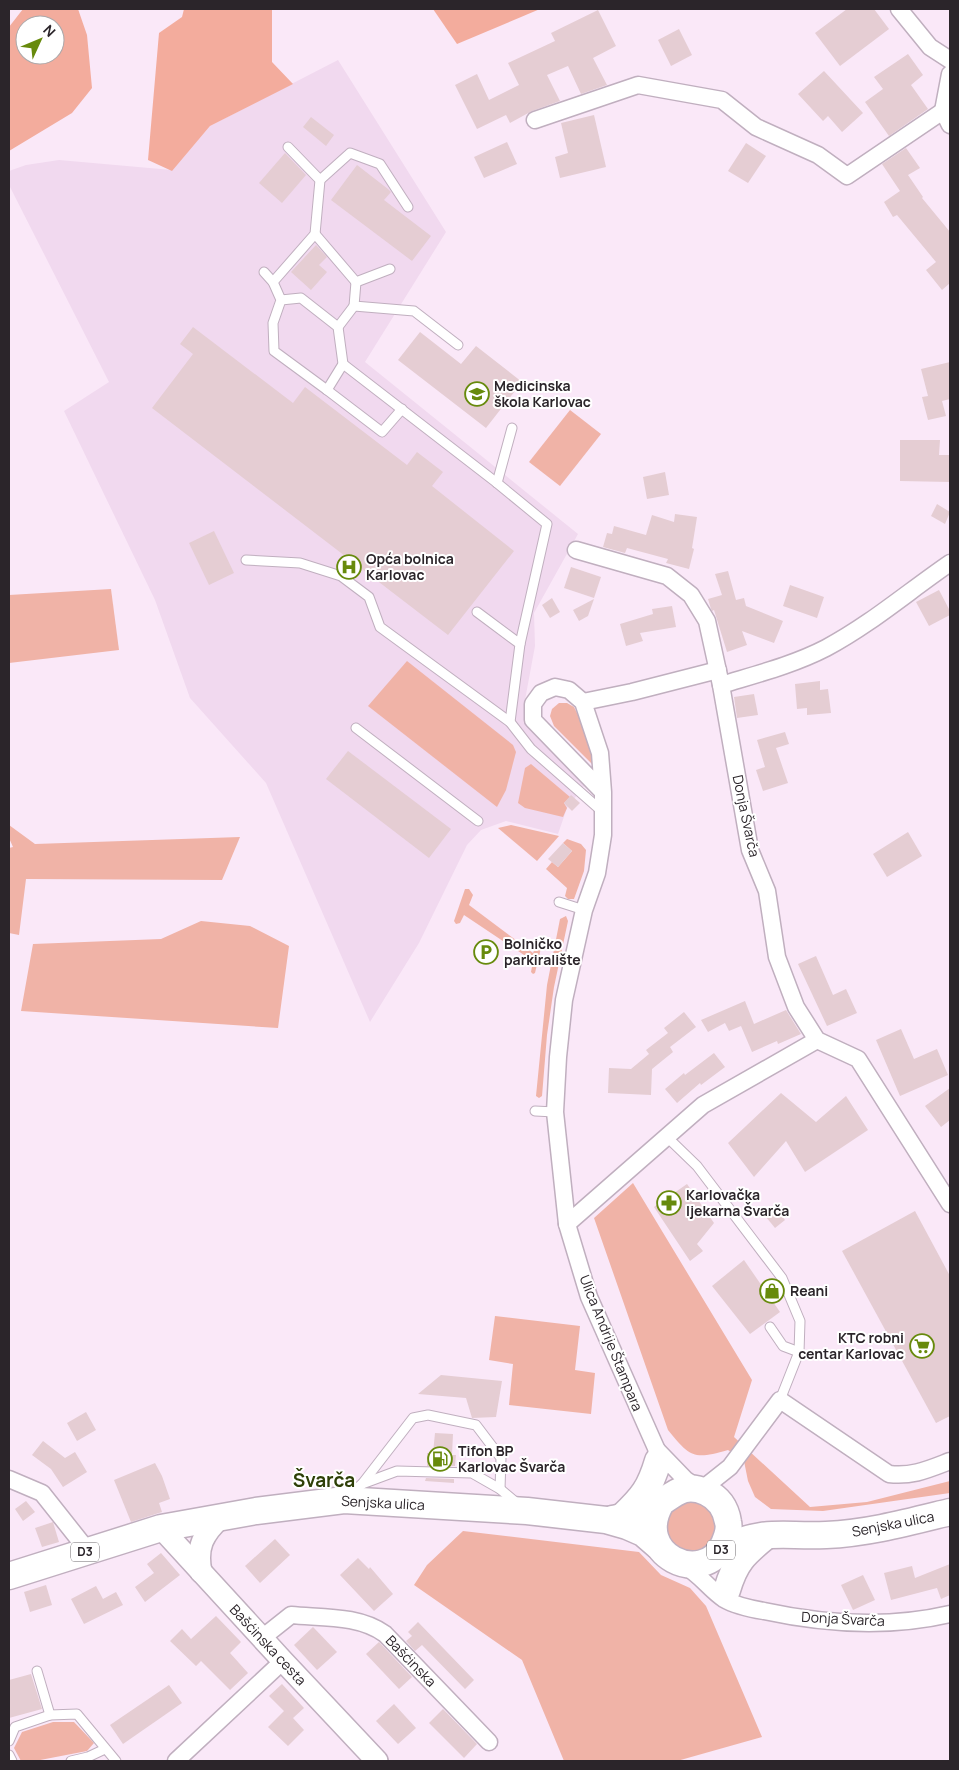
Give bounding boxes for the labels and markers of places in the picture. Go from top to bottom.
place label: Medicinska škola Karlovac [494,376,591,411]
school or university icon: Medicinska škola Karlovac [464,381,490,407]
place label: Opća bolnica Karlovac [366,549,454,584]
hospital icon: Opća bolnica Karlovac [336,554,362,580]
place label: Bolničko parkiralište [504,934,581,969]
parking icon: Bolničko parkiralište [473,939,499,965]
place label: Karlovačka ljekarna Švarča [686,1185,789,1220]
pharmacy icon: Karlovačka ljekarna Švarča [656,1190,682,1216]
shop icon: Reani [759,1278,785,1304]
place label: Reani [790,1281,828,1300]
place label: KTC robni centar Karlovac [798,1328,904,1363]
supermarket icon: KTC robni centar Karlovac [909,1333,935,1359]
place label: Tifon BP Karlovac Švarča [458,1441,565,1476]
fuel station icon: Tifon BP Karlovac Švarča [427,1446,453,1472]

